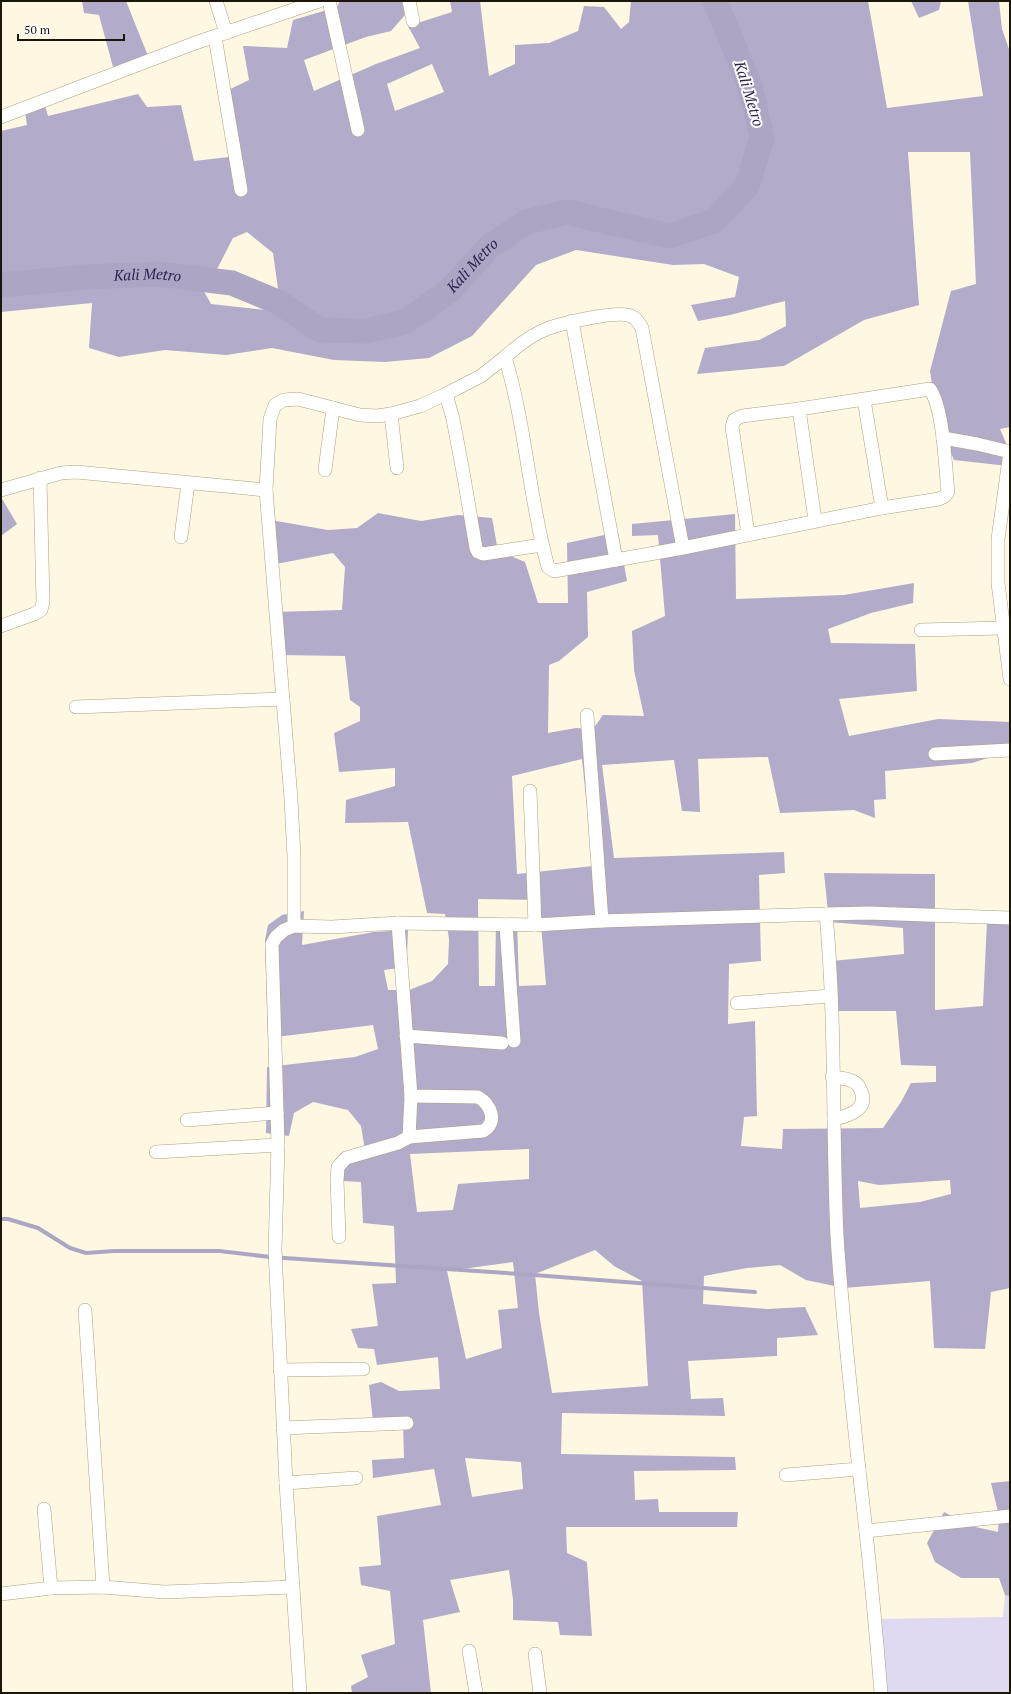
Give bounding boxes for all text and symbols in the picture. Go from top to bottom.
scale bar [18,16,124,42]
text: 50 m [24,22,51,37]
water label: Kali Metro [730,58,769,129]
water label: Kali Metro [441,232,502,297]
water label: Kali Metro [112,263,183,286]

